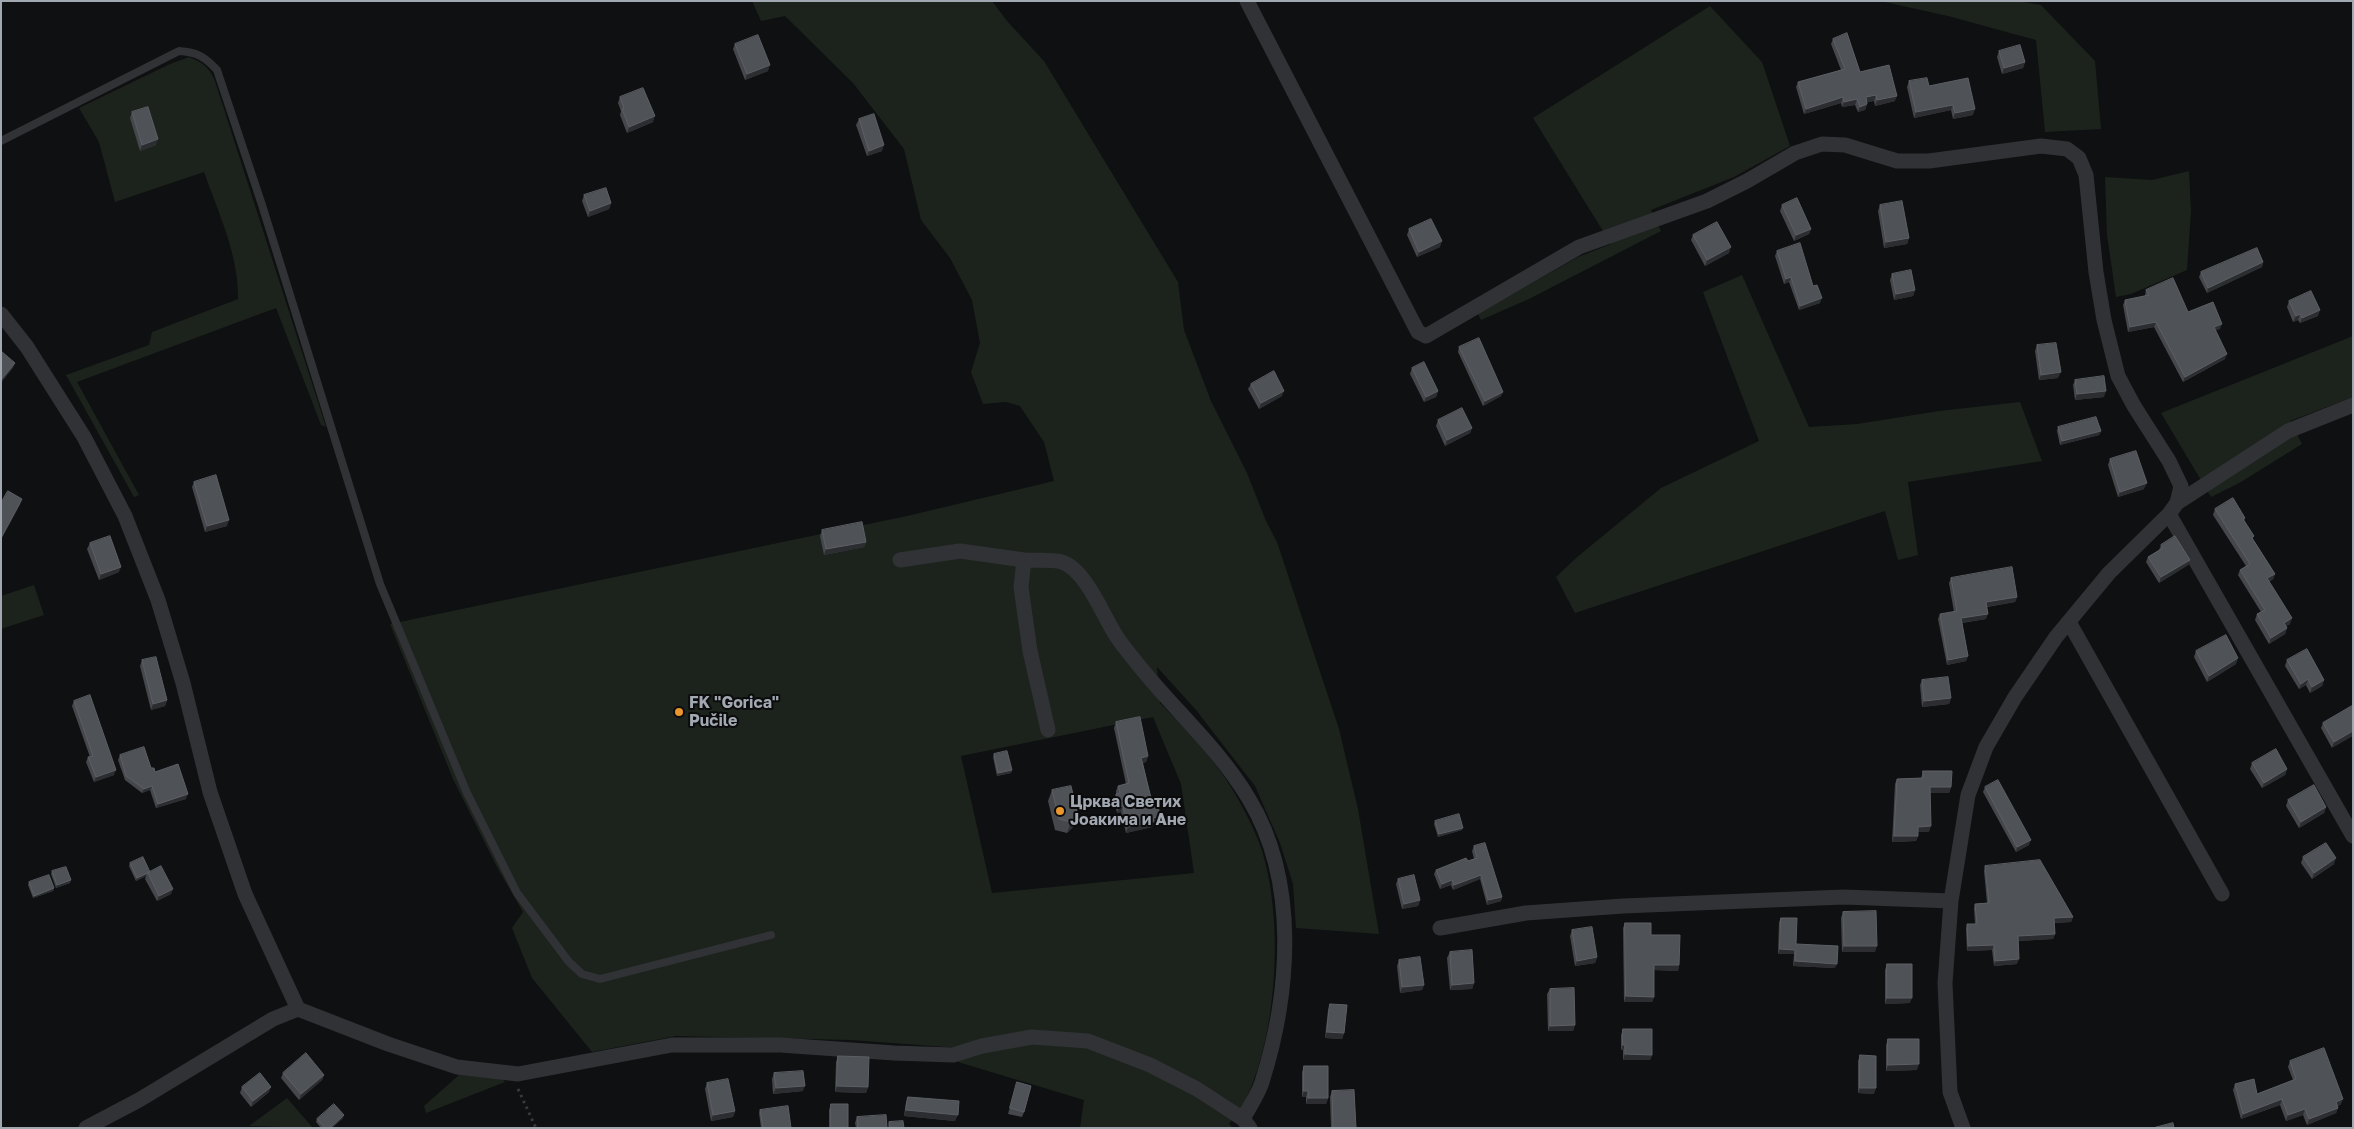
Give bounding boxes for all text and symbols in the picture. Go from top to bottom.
place label: FK "Gorica" Pučile [689,693,779,731]
marker: FK "Gorica" Pučile [673,706,685,718]
place label: Црква Светих Јоакима и Ане [1070,792,1186,830]
marker: Црква Светих Јоакима и Ане [1054,805,1066,817]

